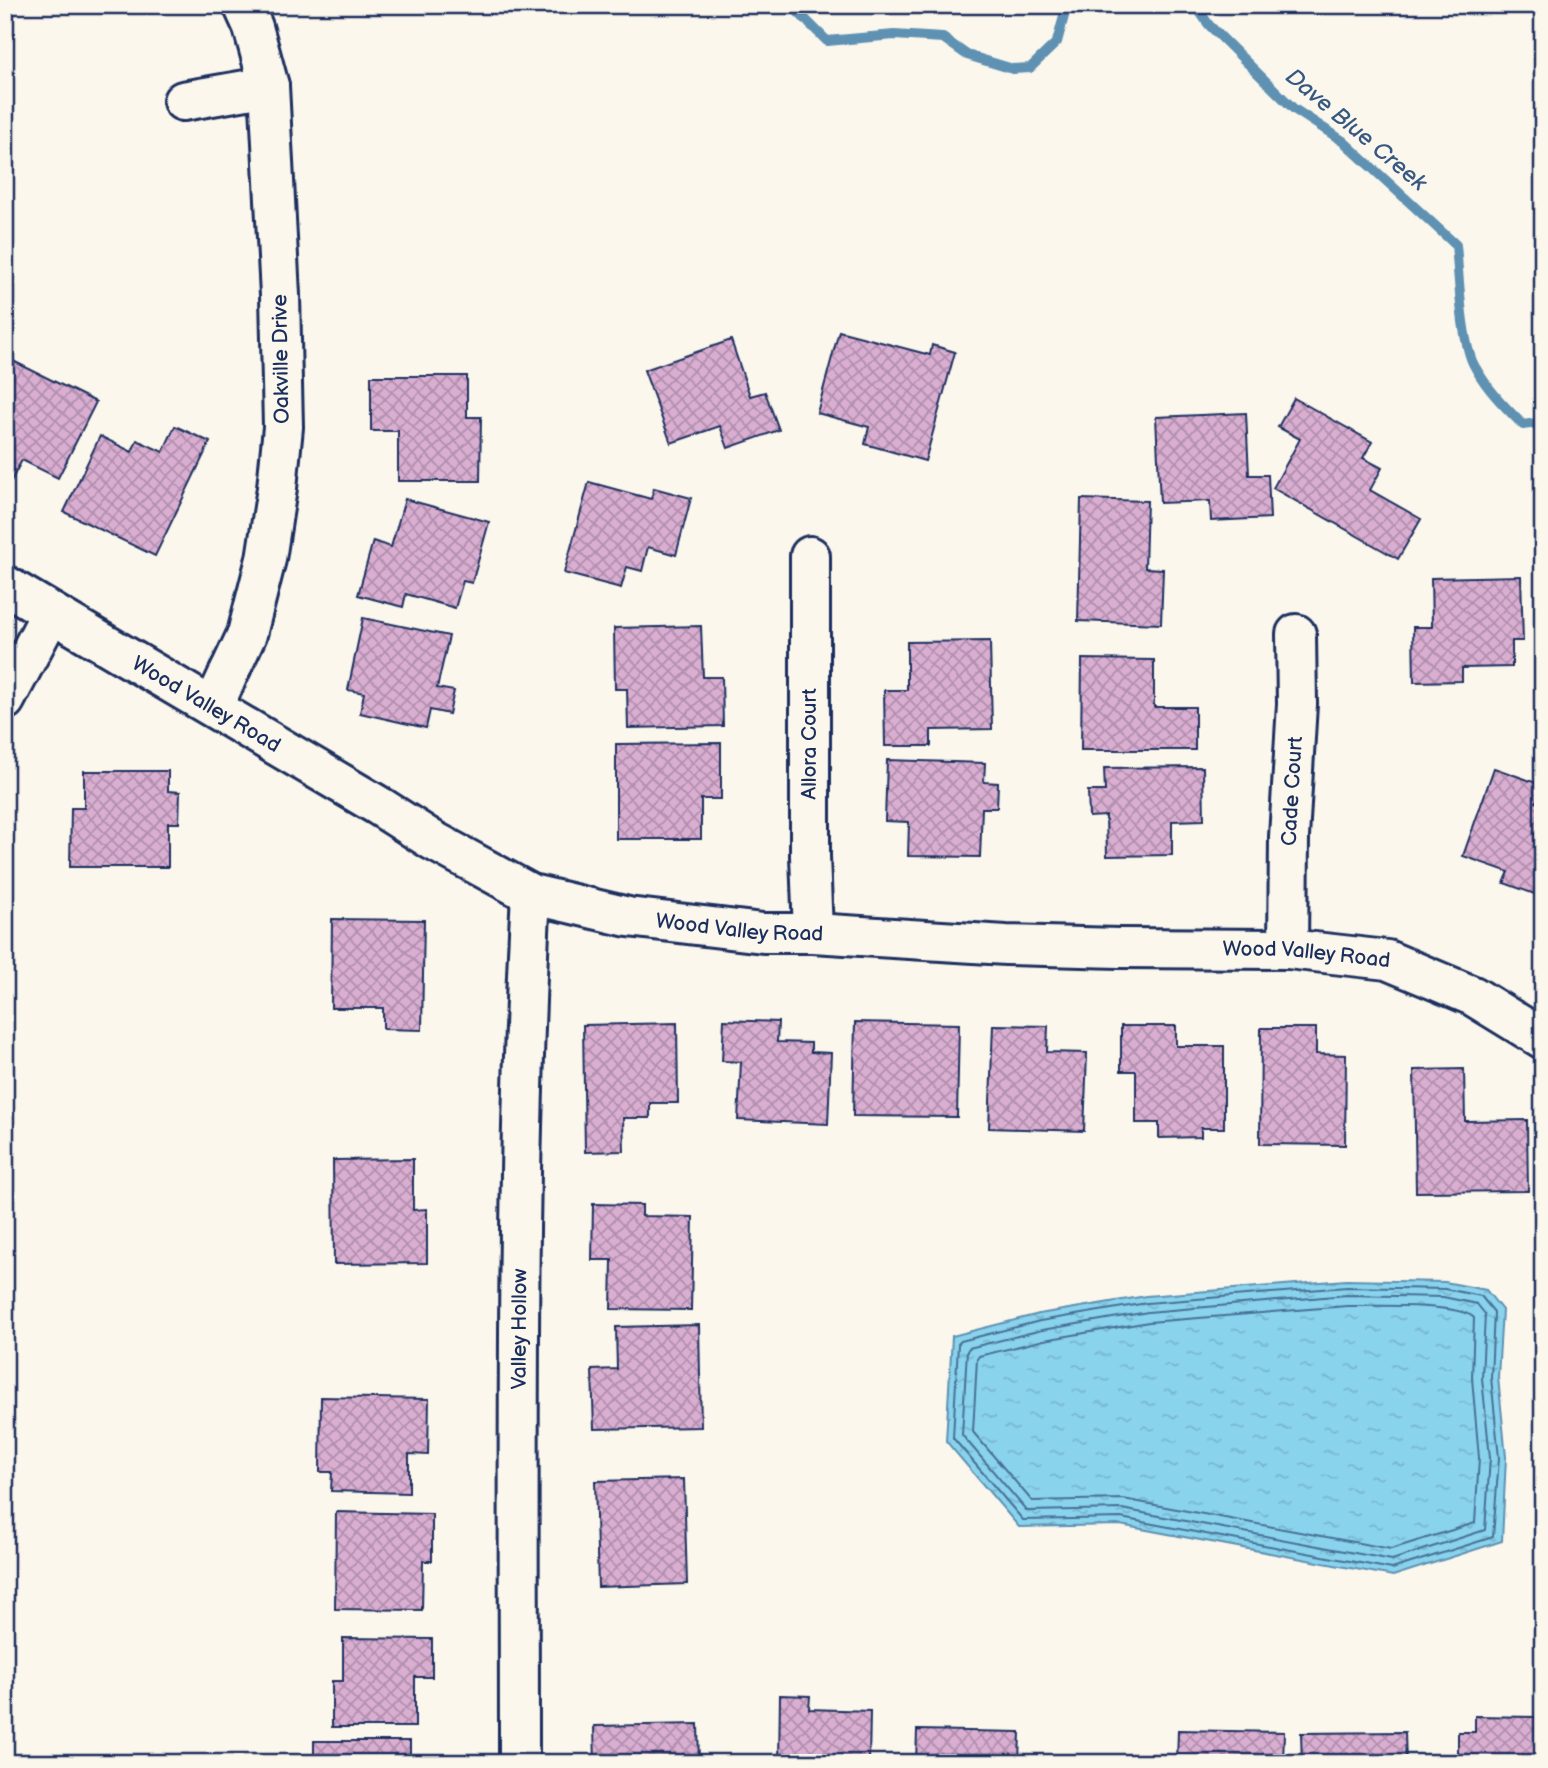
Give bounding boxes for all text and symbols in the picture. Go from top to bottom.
water label: Dave Blue Creek [1280,63,1433,198]
street label: Oakville Drive [267,294,295,424]
street label: Wood Valley Road [128,650,285,758]
street label: Allora Court [797,688,822,800]
street label: Cade Court [1276,735,1308,846]
street label: Wood Valley Road [654,908,824,946]
street label: Wood Valley Road [1223,936,1392,973]
street label: Valley Hollow [506,1268,532,1390]

